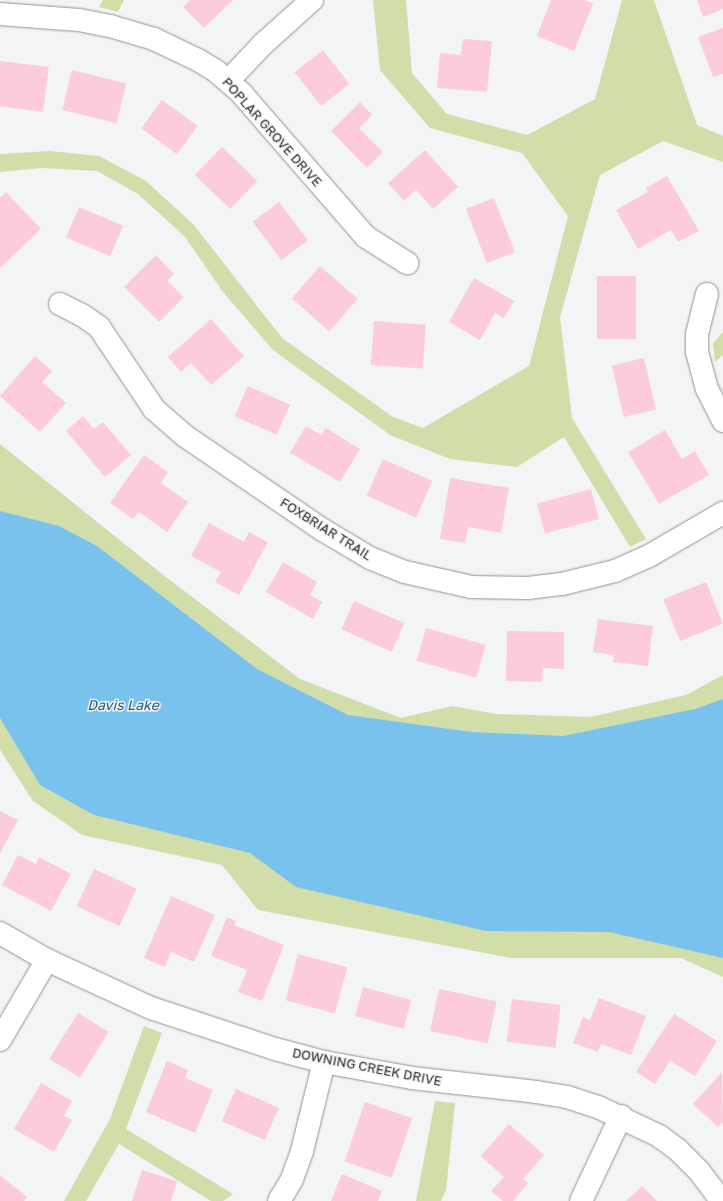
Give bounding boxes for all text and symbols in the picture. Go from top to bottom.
street label: POPLAR GROVE DRIVE [219,74,325,190]
street label: FOXBRIAR TRAIL [277,495,375,563]
water label: Davis Lake [87,697,159,713]
street label: DOWNING CREEK DRIVE [291,1045,443,1089]

